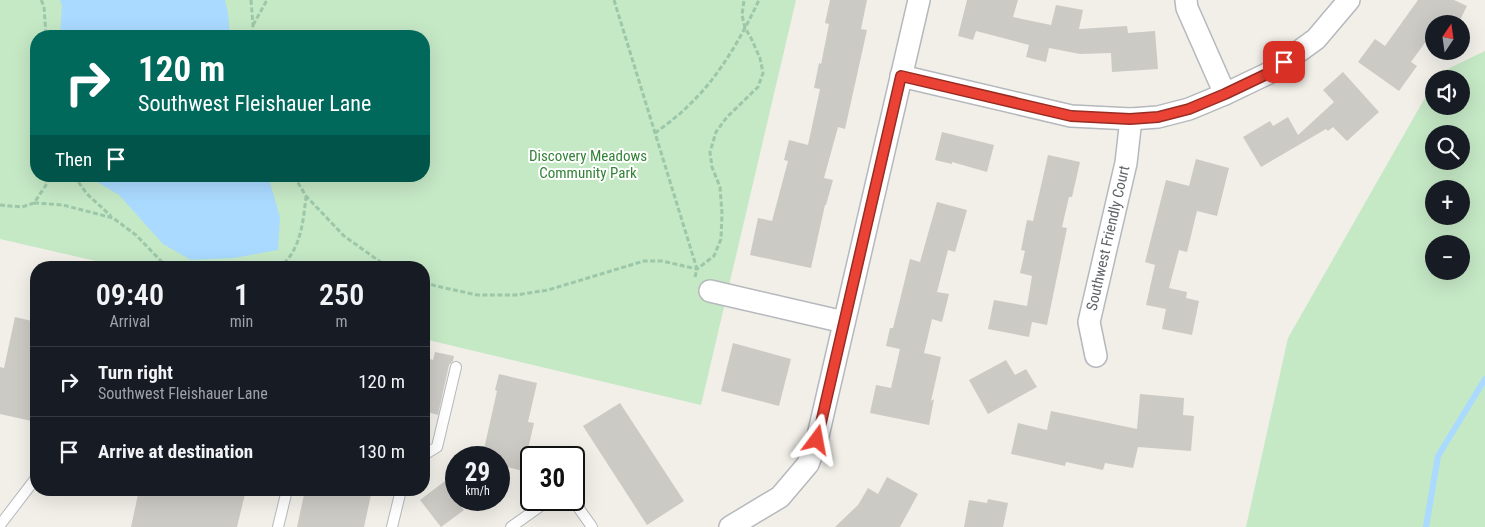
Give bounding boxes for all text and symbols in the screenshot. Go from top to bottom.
north arrow [1425,15,1470,60]
map controls [1425,15,1470,280]
pin [1263,41,1305,83]
icon: arrive [1270,48,1298,76]
text: 120 m [138,49,225,90]
icon: right [55,50,120,115]
button: sound [1425,70,1470,115]
text: Southwest Fleishauer Lane [138,91,371,116]
button: search [1425,125,1470,170]
icon: arrive [102,145,130,173]
park label: Discovery Meadows Community Park [529,147,647,182]
text: Then [55,148,92,171]
street label: Southwest Friendly Court [1083,164,1133,312]
button: + [1425,180,1470,225]
button: − [1425,235,1470,280]
text: 09:40 [96,277,164,312]
text: 1 [234,277,249,312]
text: 250 [319,277,364,312]
text: Arrival [110,312,150,331]
text: min [230,312,253,331]
text: m [336,312,348,331]
text: Turn right [98,361,173,384]
icon: right [55,368,83,396]
text: 120 m [358,370,405,393]
text: Southwest Fleishauer Lane [98,384,268,403]
position arrow [790,413,842,465]
icon: arrive [55,438,83,466]
text: Arrive at destination [98,440,253,463]
text: 130 m [358,440,405,463]
speed limit sign: 30 [520,446,585,511]
text: 29 [465,458,490,487]
text: km/h [465,484,490,498]

